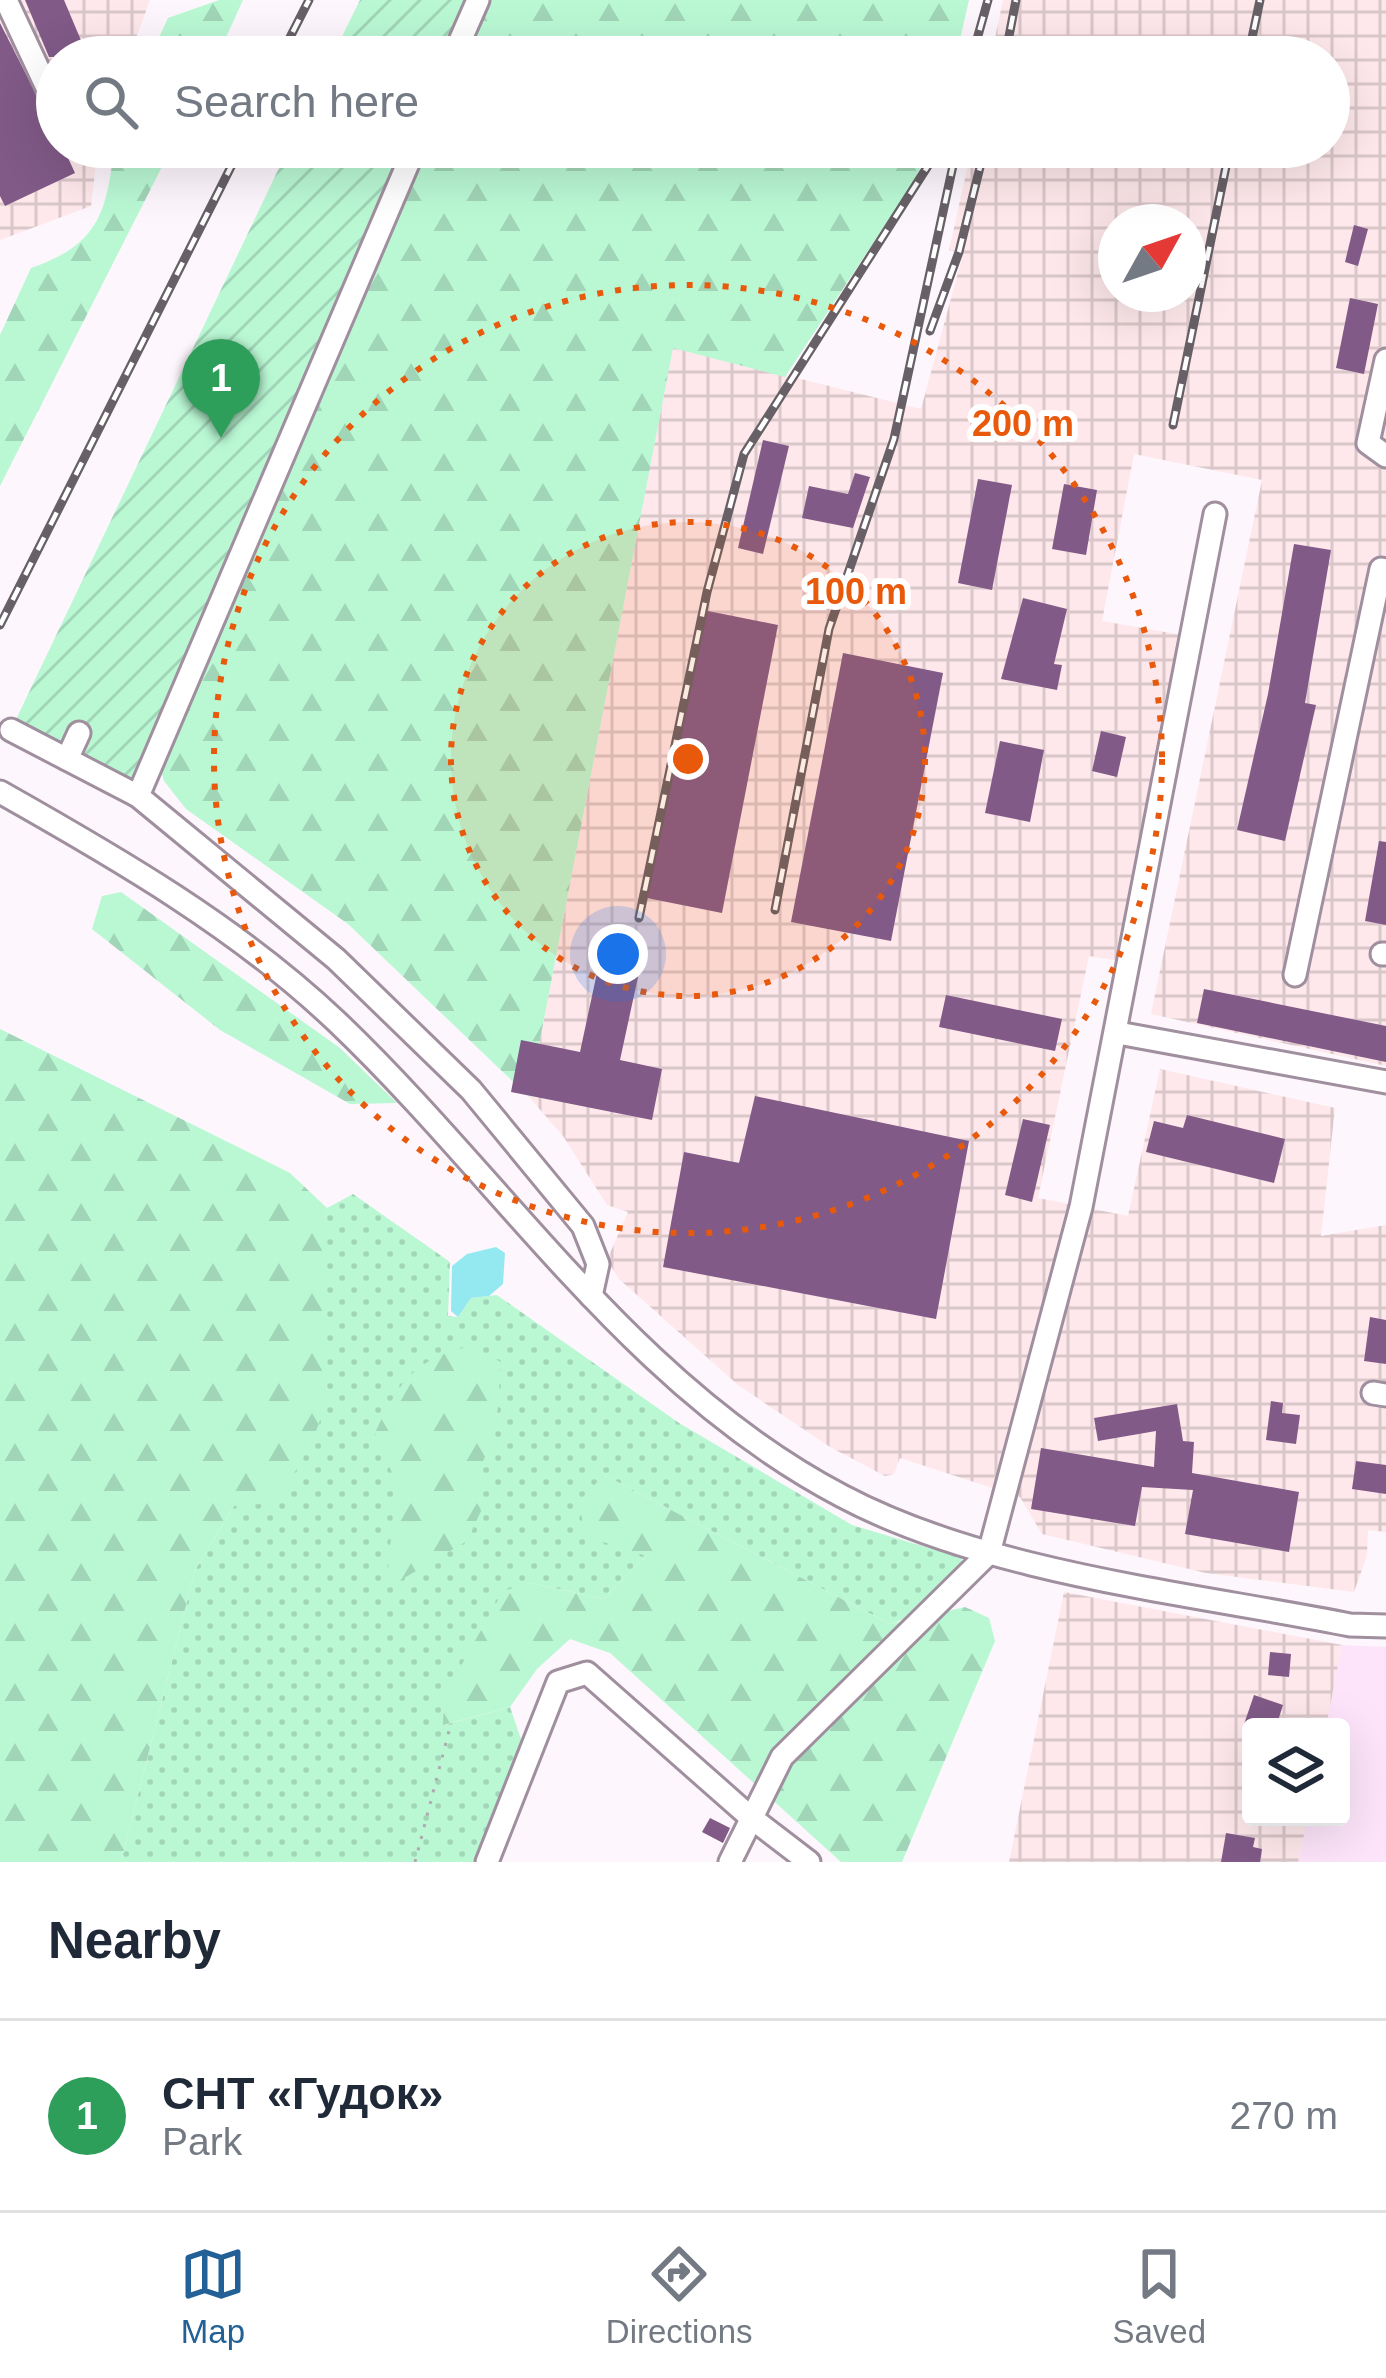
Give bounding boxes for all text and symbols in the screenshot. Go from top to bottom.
search box [36,36,1350,168]
icon: search [78,69,144,135]
text: Search here [174,76,419,127]
north arrow [1098,204,1206,312]
pin: 1 [182,339,260,438]
text: 200 m [972,403,1074,444]
text: 100 m [805,571,907,612]
centre of rings [667,738,709,780]
your location [588,924,648,984]
map controls [1242,1718,1350,1826]
button: layers [1242,1718,1350,1826]
text: Nearby [48,1912,221,1969]
text: СНТ «Гудок» [162,2068,443,2119]
text: 1 [76,2094,98,2137]
text: 270 m [1230,2094,1338,2137]
text: Park [162,2120,242,2163]
tab: Map [180,2241,246,2351]
tab: Directions [606,2241,753,2351]
tab: Saved [1112,2241,1206,2351]

